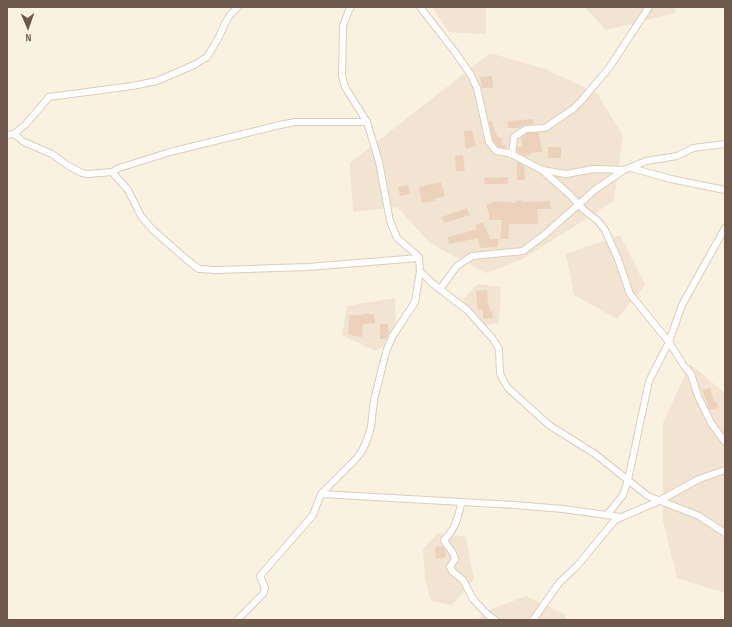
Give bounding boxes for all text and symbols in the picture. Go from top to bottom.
north arrow [8,8,48,48]
text: N [25,31,31,44]

